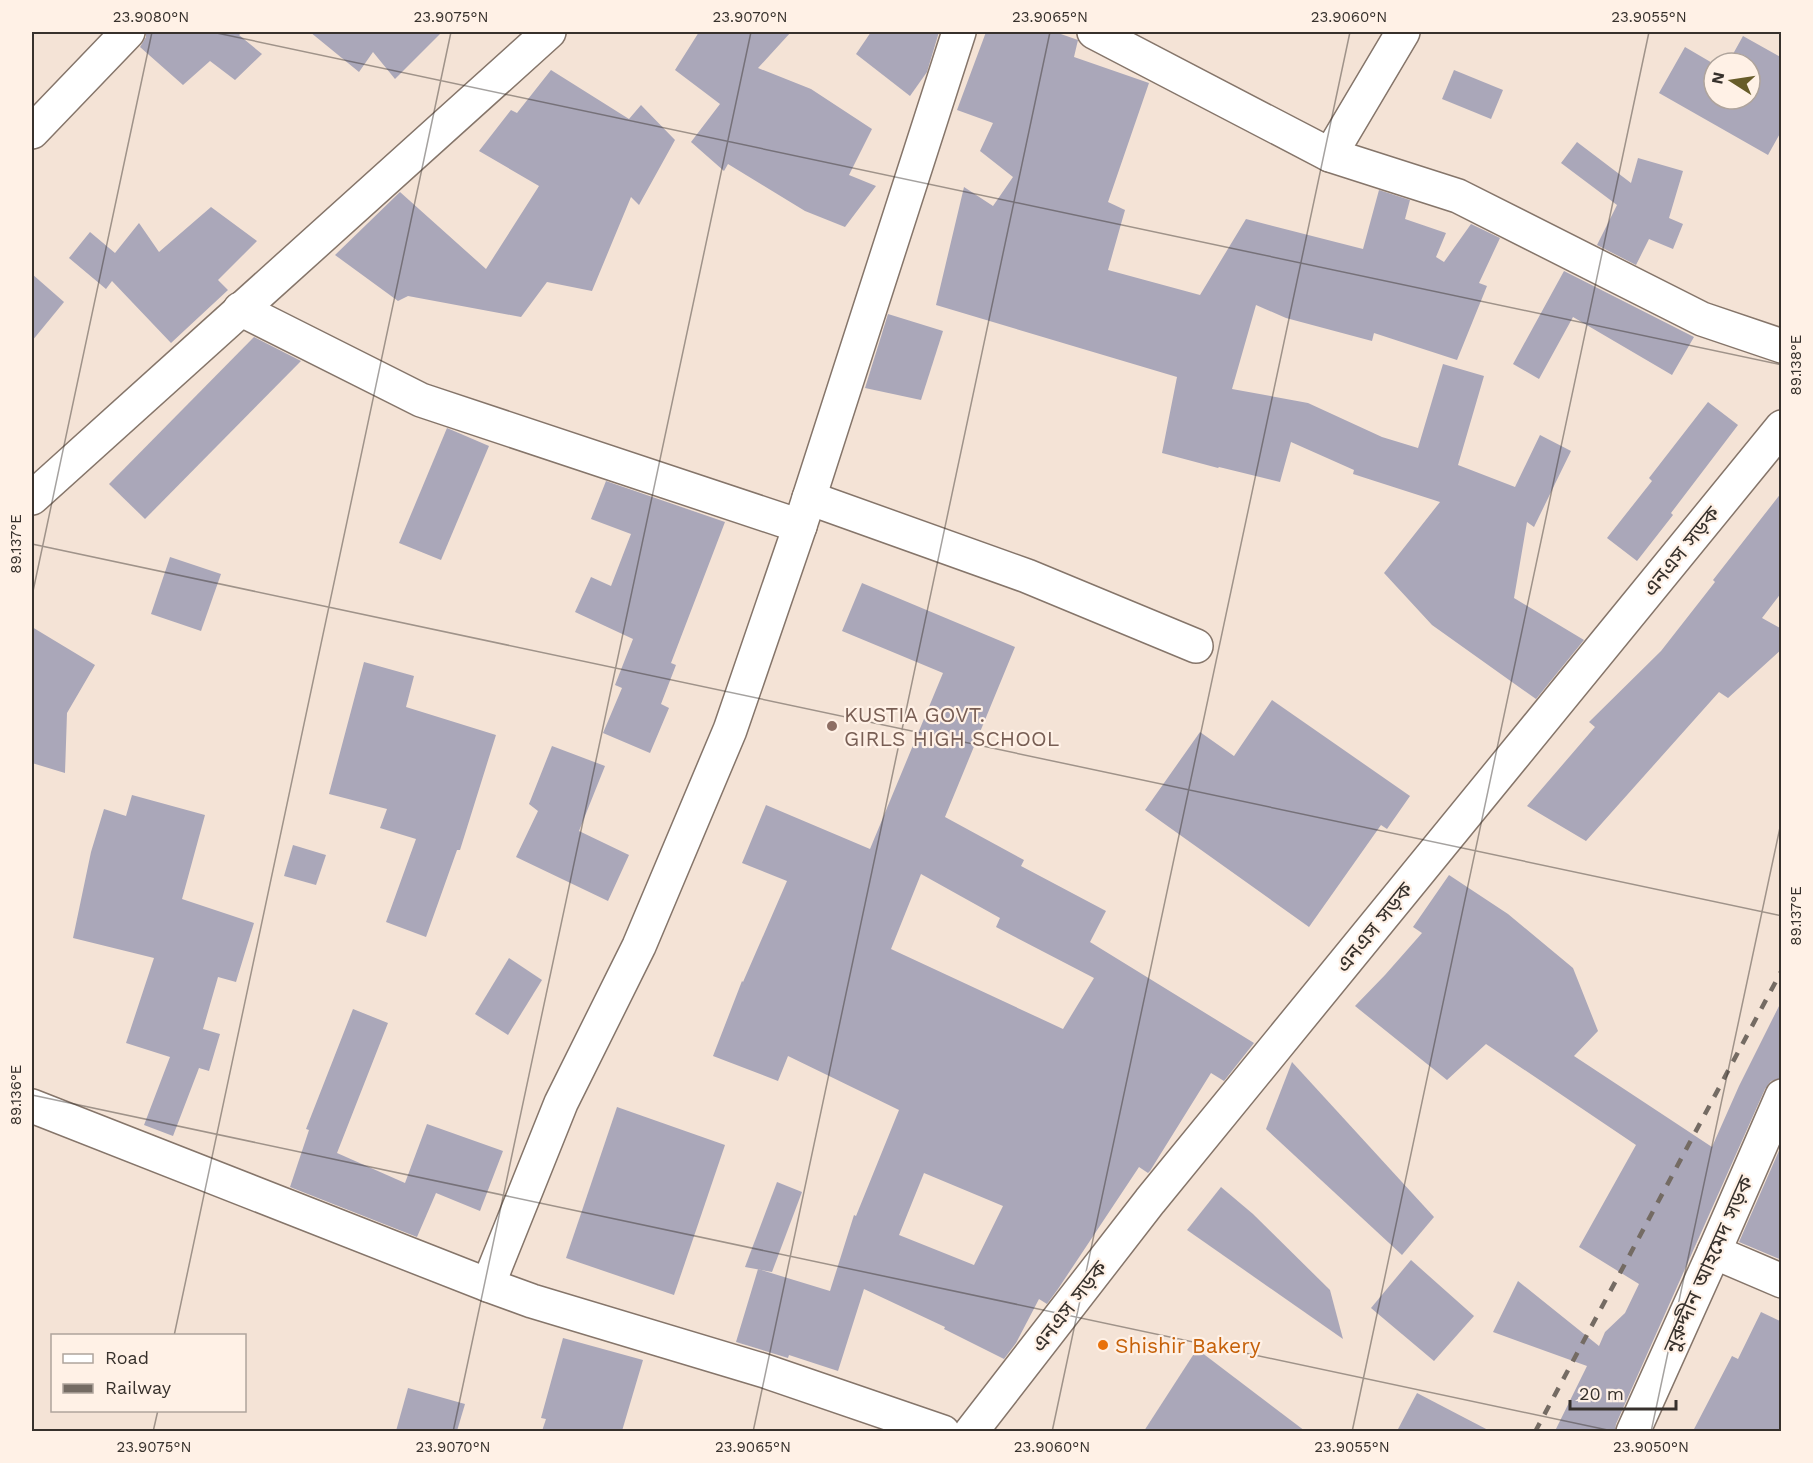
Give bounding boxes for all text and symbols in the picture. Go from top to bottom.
text: 23.9080°N [113,8,189,26]
text: 23.9075°N [414,8,488,26]
text: 23.9070°N [712,8,788,26]
text: 23.9065°N [1012,8,1088,26]
text: 23.9060°N [1311,8,1387,26]
text: 23.9055°N [1611,8,1687,26]
north arrow [1702,51,1762,111]
text: N [1707,70,1728,86]
text: 89.138°E [1787,335,1805,395]
street label: এনএস সড়ক [1637,500,1726,601]
text: 89.137°E [7,514,25,574]
place label: KUSTIA GOVT. GIRLS HIGH SCHOOL [844,702,1059,751]
marker: KUSTIA GOVT. GIRLS HIGH SCHOOL [825,719,839,733]
street label: এনএস সড়ক [1330,876,1419,977]
text: 89.137°E [1787,886,1805,946]
text: 89.136°E [7,1065,25,1125]
street label: নুরুদ্দীন আহমেদ সড়ক [1657,1171,1759,1357]
street label: এনএস সড়ক [1026,1255,1113,1356]
place label: Shishir Bakery [1115,1333,1261,1358]
legend [51,1334,246,1412]
marker: Shishir Bakery [1096,1338,1110,1352]
text: Road [105,1347,149,1368]
scale bar [1570,1373,1676,1411]
text: Railway [105,1377,172,1398]
text: 20 m [1579,1383,1624,1404]
text: 23.9075°N [117,1438,191,1456]
text: 23.9070°N [415,1438,491,1456]
text: 23.9065°N [715,1438,791,1456]
text: 23.9060°N [1014,1438,1090,1456]
text: 23.9055°N [1314,1438,1390,1456]
text: 23.9050°N [1613,1438,1689,1456]

